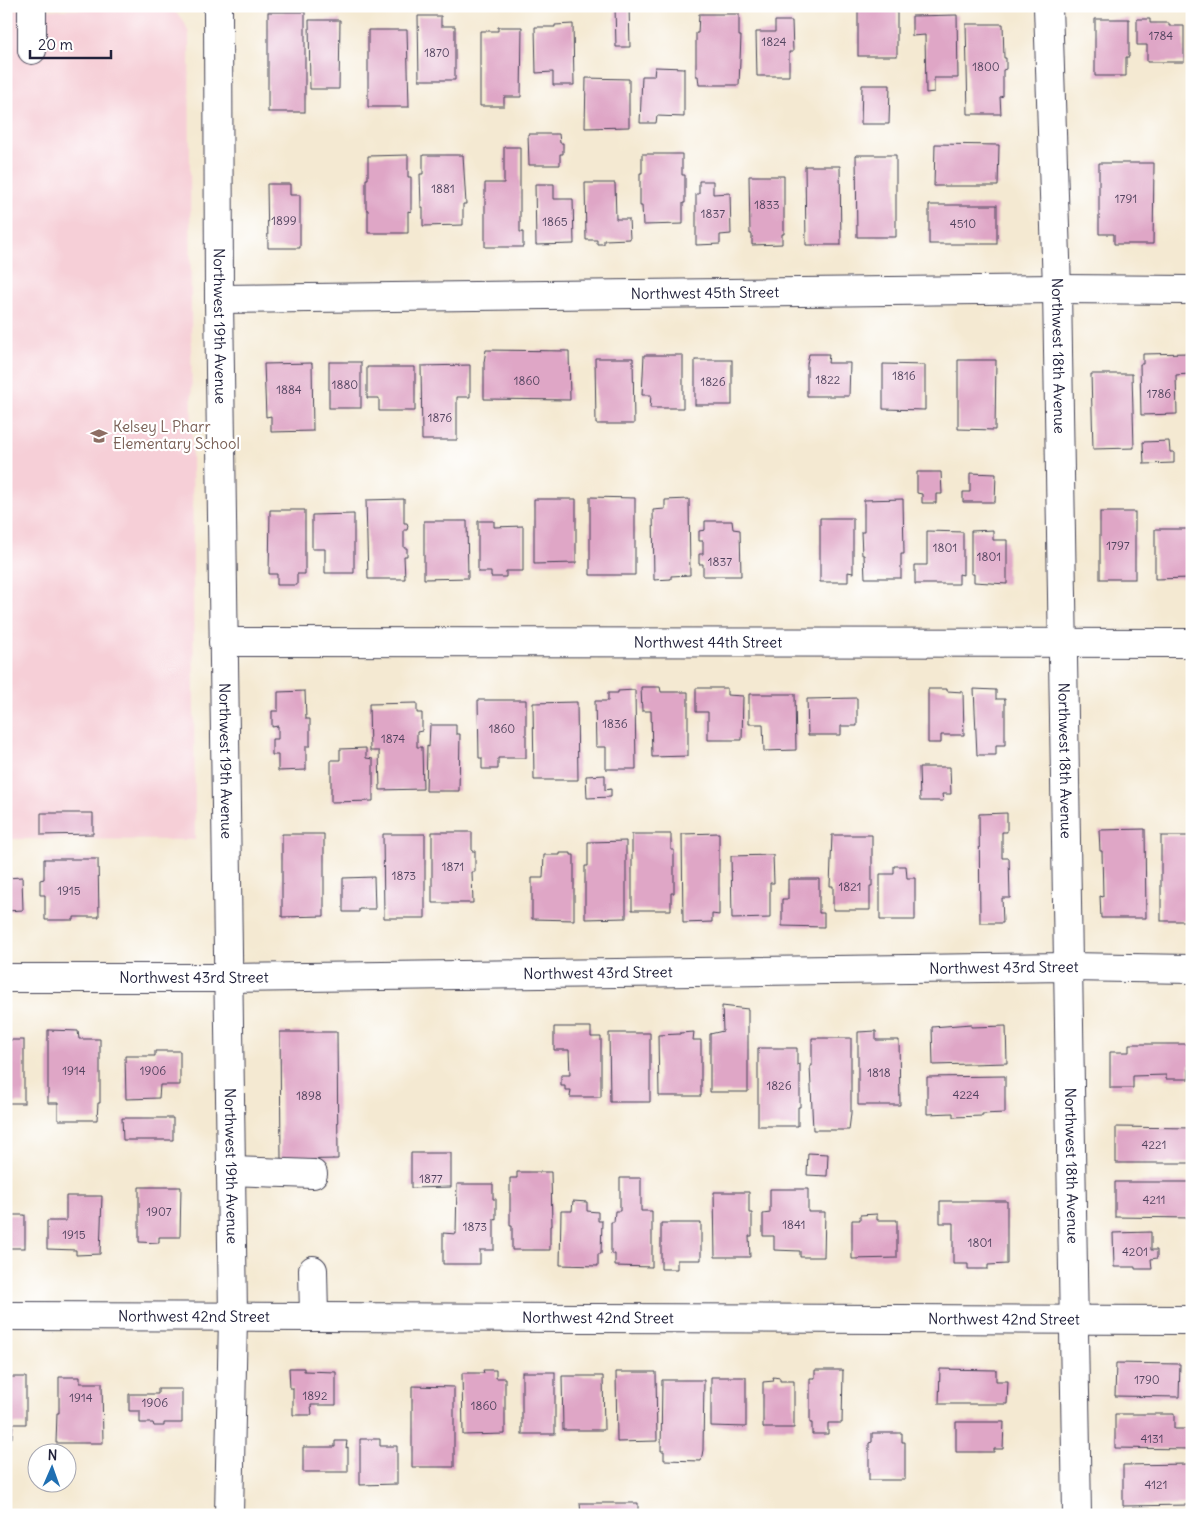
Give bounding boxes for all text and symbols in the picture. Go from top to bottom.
scale bar [30,28,111,60]
house number: 1784 [1149,28,1173,43]
house number: 1824 [762,34,787,49]
text: 20 m [38,35,73,54]
house number: 1870 [424,45,450,60]
house number: 1800 [972,59,1000,74]
house number: 1881 [431,181,455,196]
house number: 1791 [1115,191,1137,206]
house number: 1833 [754,197,780,212]
house number: 1837 [701,206,725,221]
house number: 1899 [271,213,297,228]
house number: 1865 [542,214,568,229]
house number: 4510 [950,216,976,231]
street label: Northwest 19th Avenue [210,248,230,404]
street label: Northwest 18th Avenue [1048,278,1069,434]
street label: Northwest 45th Street [631,282,779,303]
house number: 1816 [892,368,916,383]
house number: 1822 [816,372,841,387]
house number: 1860 [514,373,540,388]
house number: 1826 [700,374,726,389]
house number: 1880 [332,377,358,392]
house number: 1884 [276,382,302,397]
house number: 1786 [1147,386,1171,401]
house number: 1876 [428,410,452,425]
place label: Kelsey L Pharr Elementary School [113,417,240,453]
school or university icon: Kelsey L Pharr Elementary School [89,426,109,446]
house number: 1797 [1106,538,1130,553]
house number: 1801 [933,540,957,555]
house number: 1801 [977,549,1001,564]
house number: 1837 [708,554,732,569]
street label: Northwest 44th Street [634,632,782,652]
street label: Northwest 19th Avenue [215,683,236,839]
street label: Northwest 18th Avenue [1054,683,1076,839]
house number: 1836 [602,716,628,731]
house number: 1860 [489,721,515,736]
house number: 1874 [381,731,405,746]
house number: 1871 [442,859,464,874]
house number: 1873 [392,868,416,883]
house number: 1821 [838,879,862,894]
house number: 1915 [57,883,81,898]
street label: Northwest 43rd Street [929,957,1079,978]
street label: Northwest 43rd Street [523,962,673,983]
street label: Northwest 43rd Street [119,967,269,987]
house number: 1914 [62,1063,86,1078]
house number: 1906 [140,1063,166,1078]
house number: 1818 [867,1065,891,1080]
house number: 1826 [766,1078,792,1093]
house number: 4224 [953,1087,979,1102]
street label: Northwest 19th Avenue [221,1088,242,1244]
house number: 1898 [296,1088,322,1103]
street label: Northwest 18th Avenue [1061,1088,1083,1244]
house number: 4221 [1142,1137,1166,1152]
house number: 1877 [419,1171,443,1186]
house number: 4211 [1142,1192,1166,1207]
house number: 1907 [146,1204,172,1219]
house number: 1841 [782,1217,806,1232]
house number: 1873 [463,1219,487,1234]
house number: 1915 [62,1227,86,1242]
house number: 1801 [968,1235,992,1250]
house number: 4201 [1122,1244,1148,1259]
street label: Northwest 42nd Street [118,1306,270,1326]
street label: Northwest 42nd Street [522,1308,674,1327]
street label: Northwest 42nd Street [928,1309,1080,1329]
house number: 1790 [1134,1372,1160,1387]
house number: 1892 [302,1388,328,1403]
house number: 1914 [69,1390,93,1405]
house number: 1906 [142,1395,168,1410]
house number: 1860 [471,1398,497,1413]
house number: 4131 [1140,1431,1164,1446]
north arrow [28,1444,78,1494]
text: N [47,1446,58,1464]
house number: 4121 [1145,1477,1167,1492]

